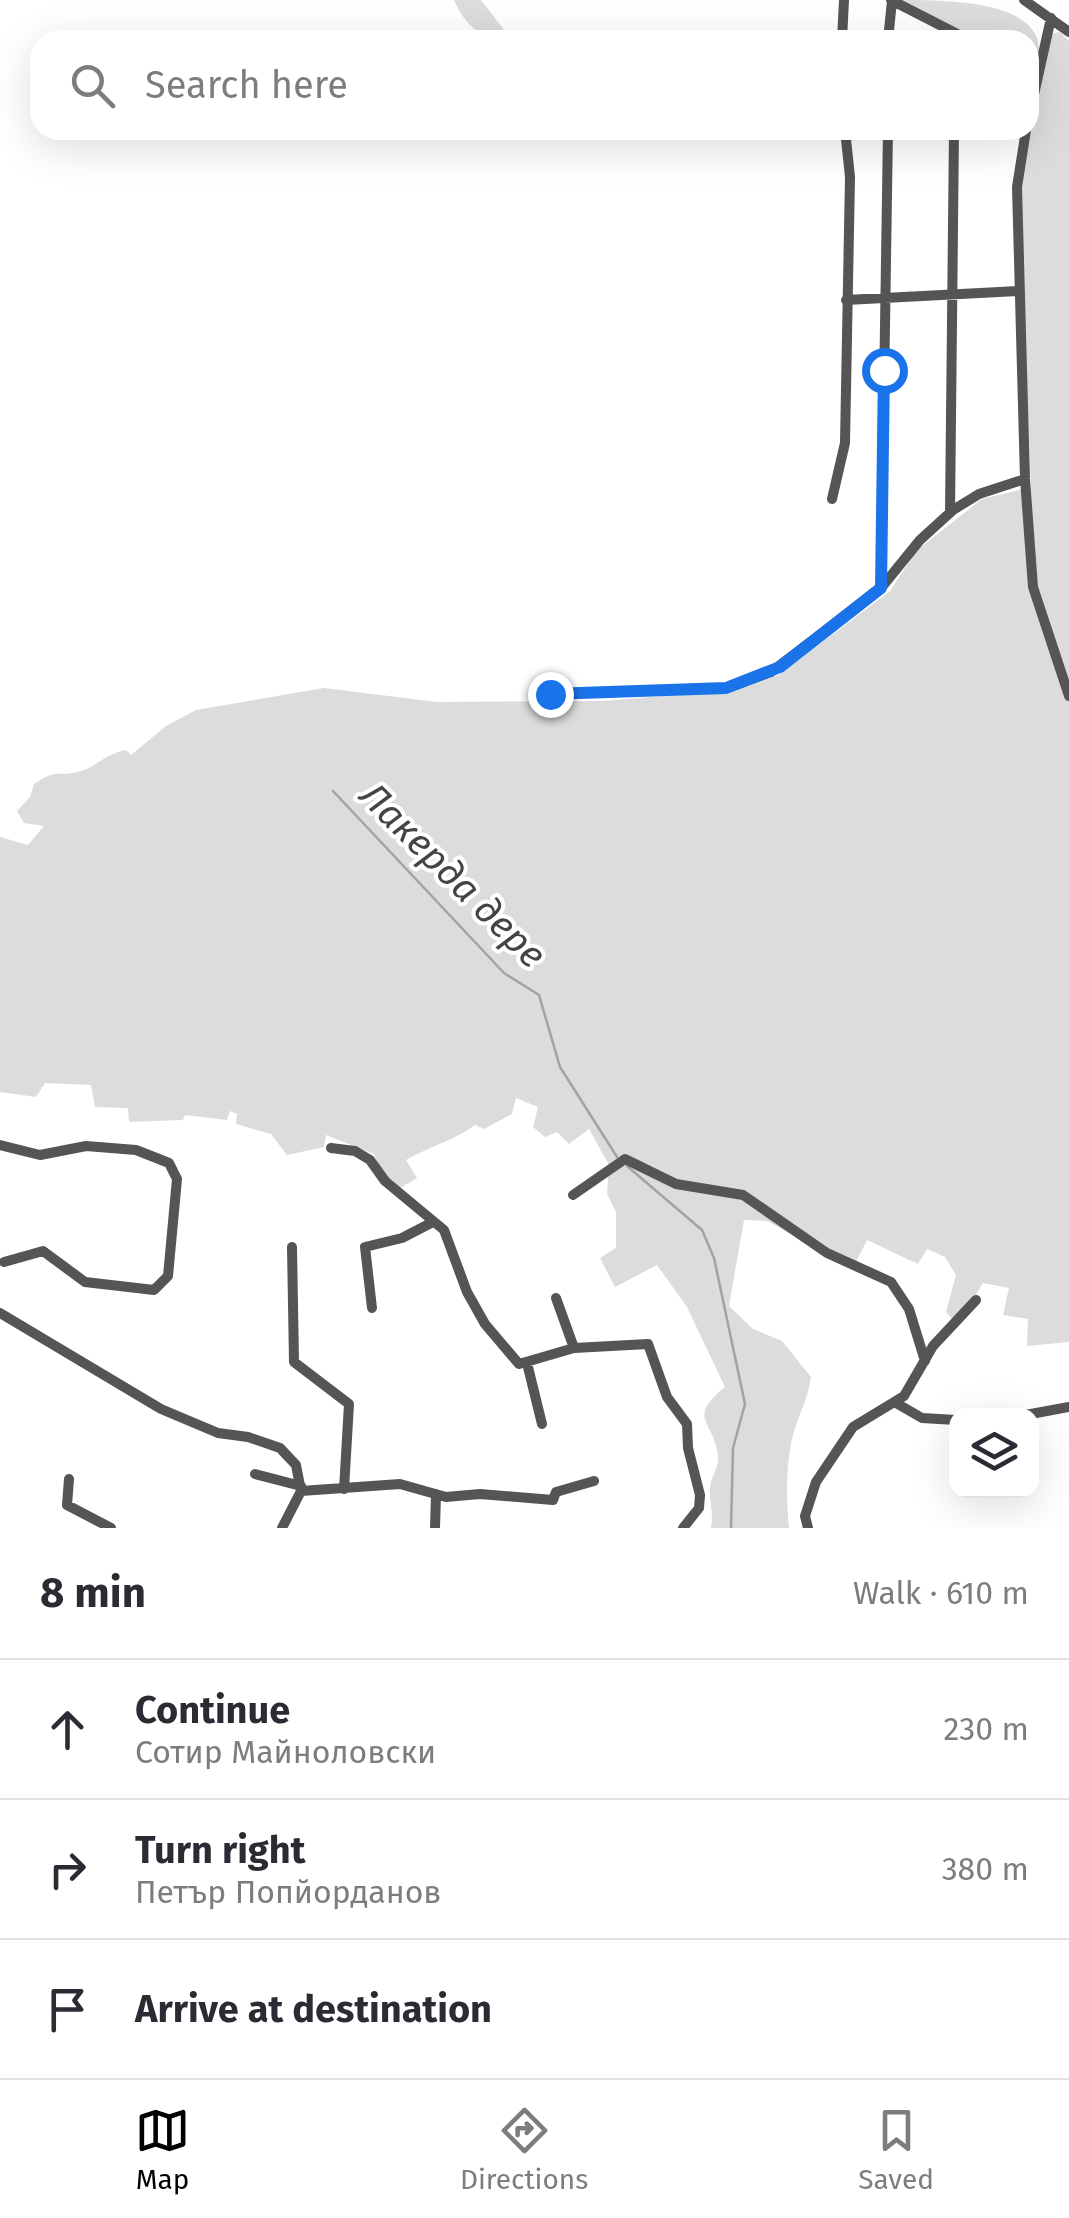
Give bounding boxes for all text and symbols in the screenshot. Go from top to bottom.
search box [30,30,1039,140]
icon: search [65,58,120,113]
text: Search here [145,62,348,108]
route start [862,348,908,394]
route end [528,672,574,718]
water label: Лакерда дере [350,772,555,977]
map controls [949,1408,1039,1498]
button: layers [949,1408,1039,1498]
text: 8 min [40,1568,146,1618]
text: Walk · 610 m [853,1574,1029,1612]
text: Continue [135,1687,290,1733]
icon: ahead [40,1702,95,1757]
text: 230 m [944,1710,1029,1748]
text: Сотир Майноловски [135,1733,436,1771]
text: Turn right [135,1827,305,1873]
icon: right [40,1842,95,1897]
text: 380 m [942,1850,1029,1888]
text: Петър Попйорданов [135,1873,441,1911]
icon: arrive [40,1982,95,2037]
text: Arrive at destination [135,1986,492,2032]
tab: Map [135,2103,190,2196]
tab: Directions [460,2103,588,2196]
tab: Saved [858,2103,934,2196]

